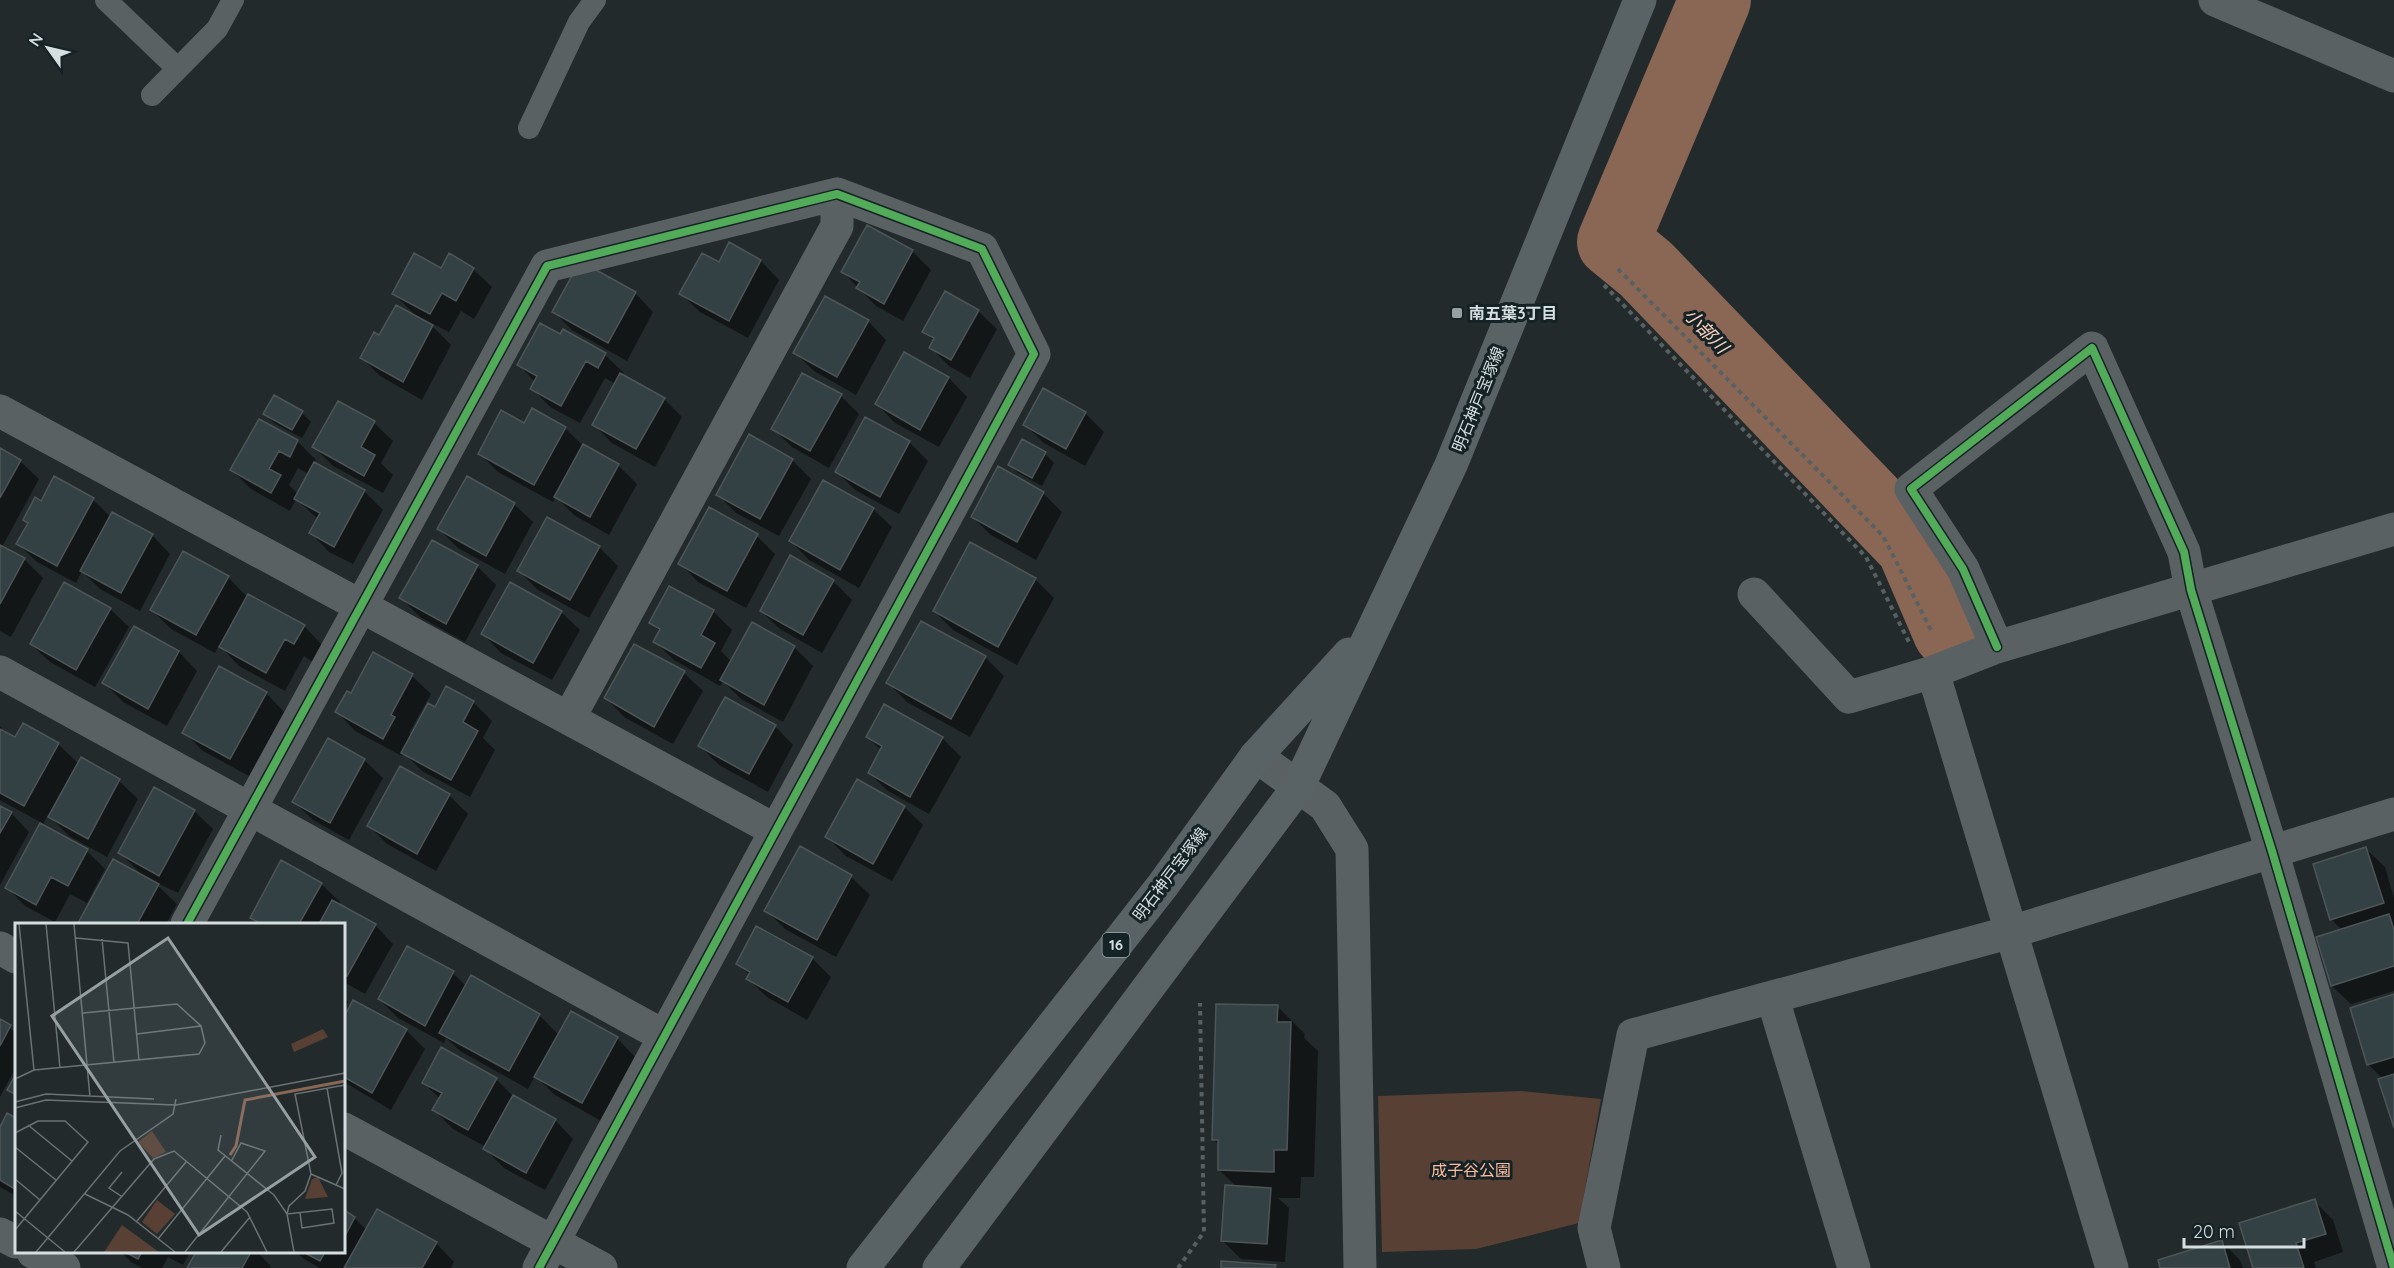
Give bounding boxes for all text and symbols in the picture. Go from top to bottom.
north arrow [18,18,78,78]
text: N [24,29,47,50]
place label: 南五葉3丁目 [1469,303,1558,323]
water label: 小部川 [1679,303,1735,360]
marker: 南五葉3丁目 [1450,306,1464,320]
street label: 明石神戸宝塚線 [1448,343,1508,455]
street label: 明石神戸宝塚線 [1128,823,1212,925]
inset map [15,923,345,1253]
road number: 16 [1102,933,1130,957]
park label: 成子谷公園 [1431,1160,1511,1180]
scale bar [2184,1211,2304,1249]
text: 20 m [2193,1220,2235,1243]

